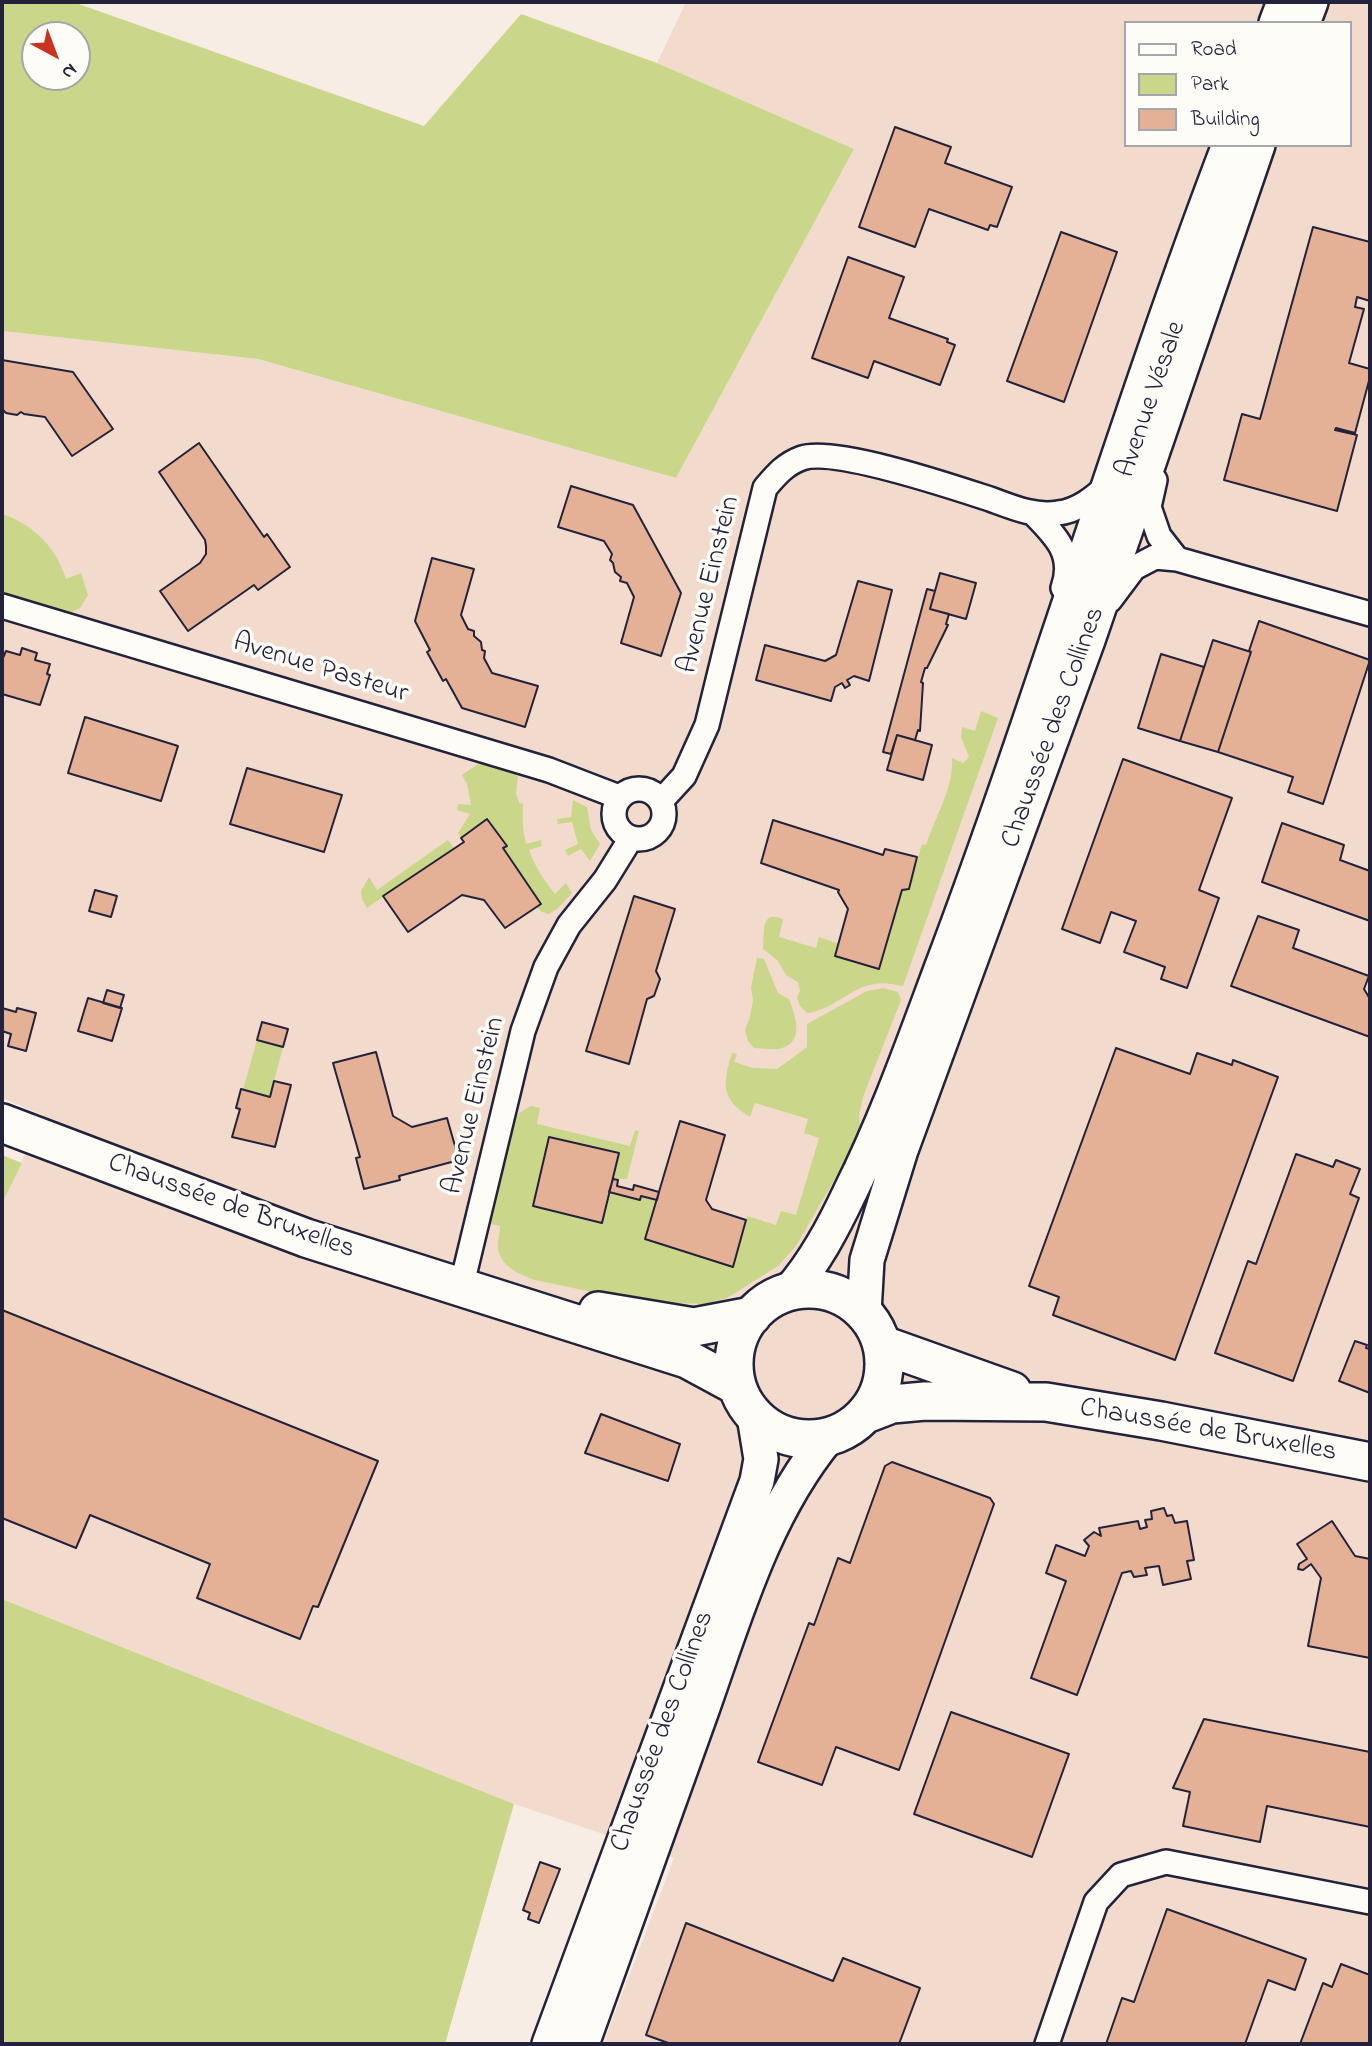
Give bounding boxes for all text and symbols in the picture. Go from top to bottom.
north arrow [21,21,91,91]
legend [1124,21,1351,147]
text: Road [1191,35,1237,65]
text: N [55,56,82,85]
text: Park [1191,70,1229,100]
text: Building [1191,105,1260,135]
street label: Avenue Vésale [1111,317,1195,483]
street label: Avenue Einstein [673,493,749,677]
street label: Chaussée des Collines [996,603,1114,853]
street label: Avenue Pasteur [228,627,412,713]
street label: Avenue Einstein [438,1014,514,1198]
street label: Chaussée de Bruxelles [103,1148,359,1268]
street label: Chaussée de Bruxelles [1077,1393,1339,1471]
street label: Chaussée des Collines [605,1607,723,1857]

